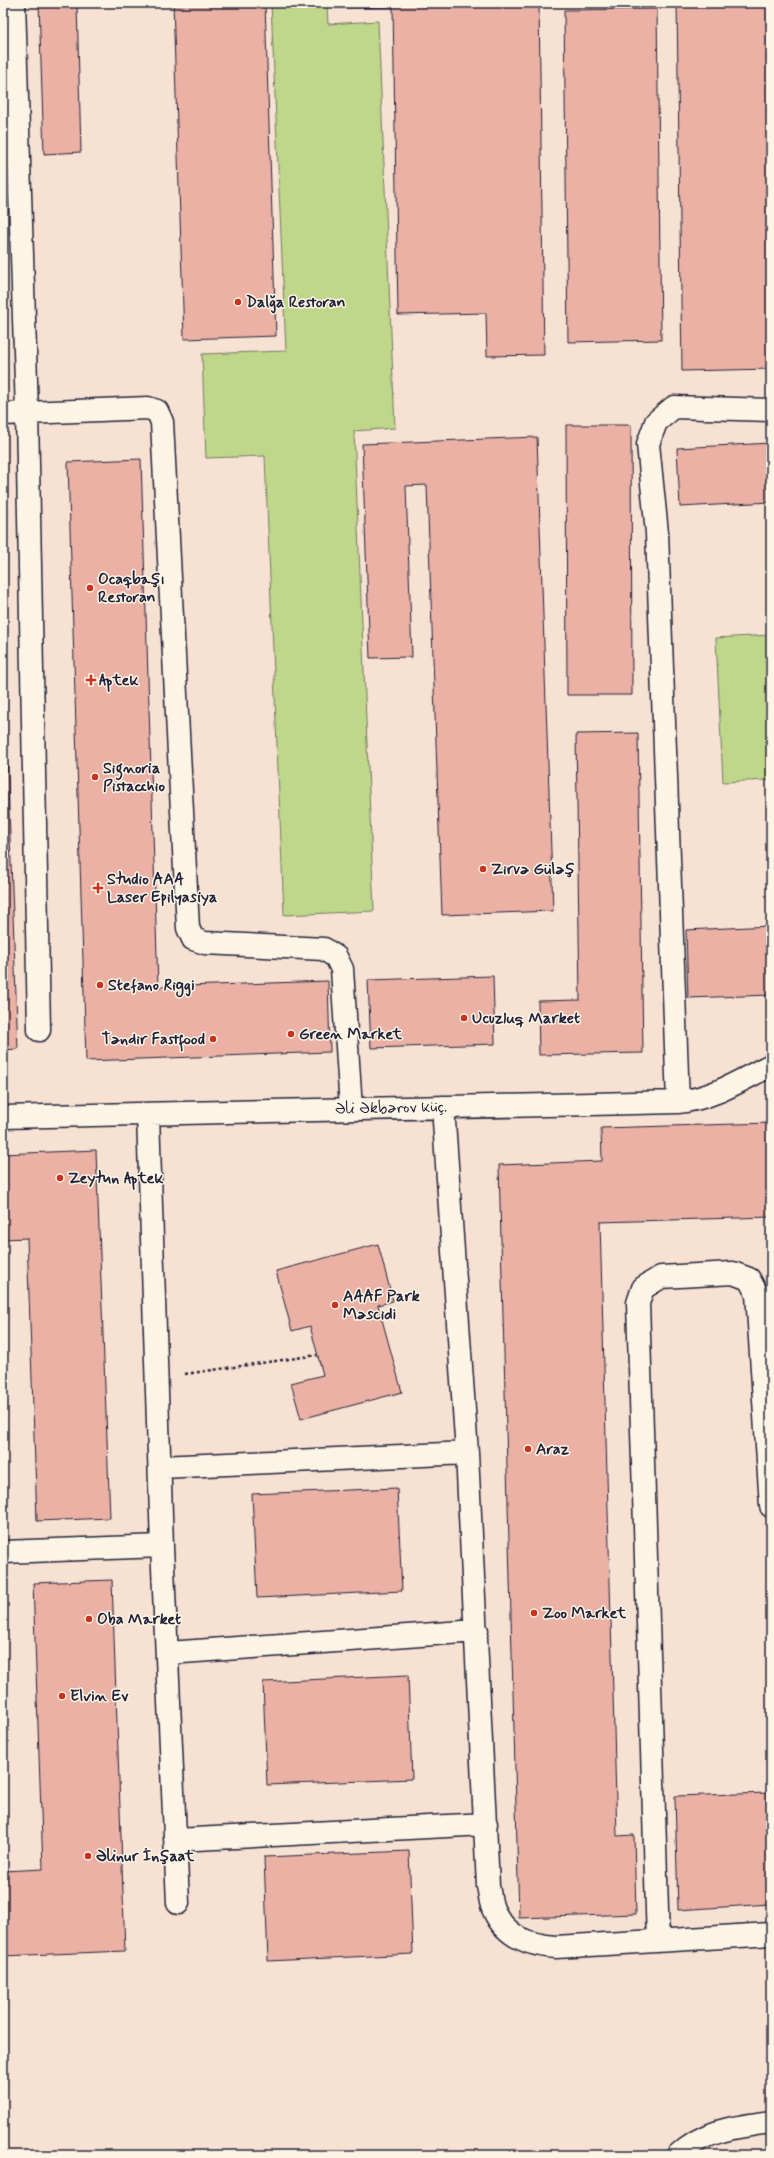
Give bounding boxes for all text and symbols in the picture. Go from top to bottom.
place label: Dalğa Restoran [246,292,346,314]
marker: Dalğa Restoran [233,297,243,307]
place label: Ocaqbaşı Restoran [98,569,165,608]
marker: Ocaqbaşı Restoran [85,583,95,593]
place label: Aptek [99,670,139,692]
marker: Aptek [86,675,96,685]
place label: Signoria Pistacchio [103,758,165,797]
marker: Signoria Pistacchio [90,772,100,782]
place label: Zirvə Güləş [491,859,575,880]
marker: Zirvə Güləş [478,864,488,874]
place label: Studio AAA Laser Epilyasiya [107,869,217,908]
marker: Studio AAA Laser Epilyasiya [92,882,104,894]
place label: Stefano Riggi [108,975,195,998]
marker: Stefano Riggi [95,980,105,990]
place label: Ucuzluq Market [472,1008,580,1029]
marker: Ucuzluq Market [459,1013,469,1023]
place label: Green Market [299,1024,403,1045]
place label: Təndir Fastfood [102,1029,205,1052]
marker: Green Market [286,1029,296,1039]
marker: Təndir Fastfood [208,1034,218,1044]
street label: Əli Əkbərov küç. [335,1097,447,1119]
place label: Zeytun Aptek [68,1168,164,1190]
marker: Zeytun Aptek [55,1173,65,1183]
place label: AAAF Park Məscidi [343,1286,420,1325]
marker: AAAF Park Məscidi [330,1300,340,1310]
place label: Araz [536,1439,570,1460]
marker: Araz [523,1444,533,1454]
place label: Zoo Market [542,1603,627,1624]
marker: Zoo Market [529,1608,539,1618]
place label: Oba Market [97,1609,181,1630]
marker: Oba Market [84,1614,94,1624]
place label: Elvin Ev [70,1686,129,1707]
marker: Elvin Ev [57,1691,67,1701]
place label: Əlinur İnşaat [96,1846,195,1867]
marker: Əlinur İnşaat [83,1851,93,1861]

